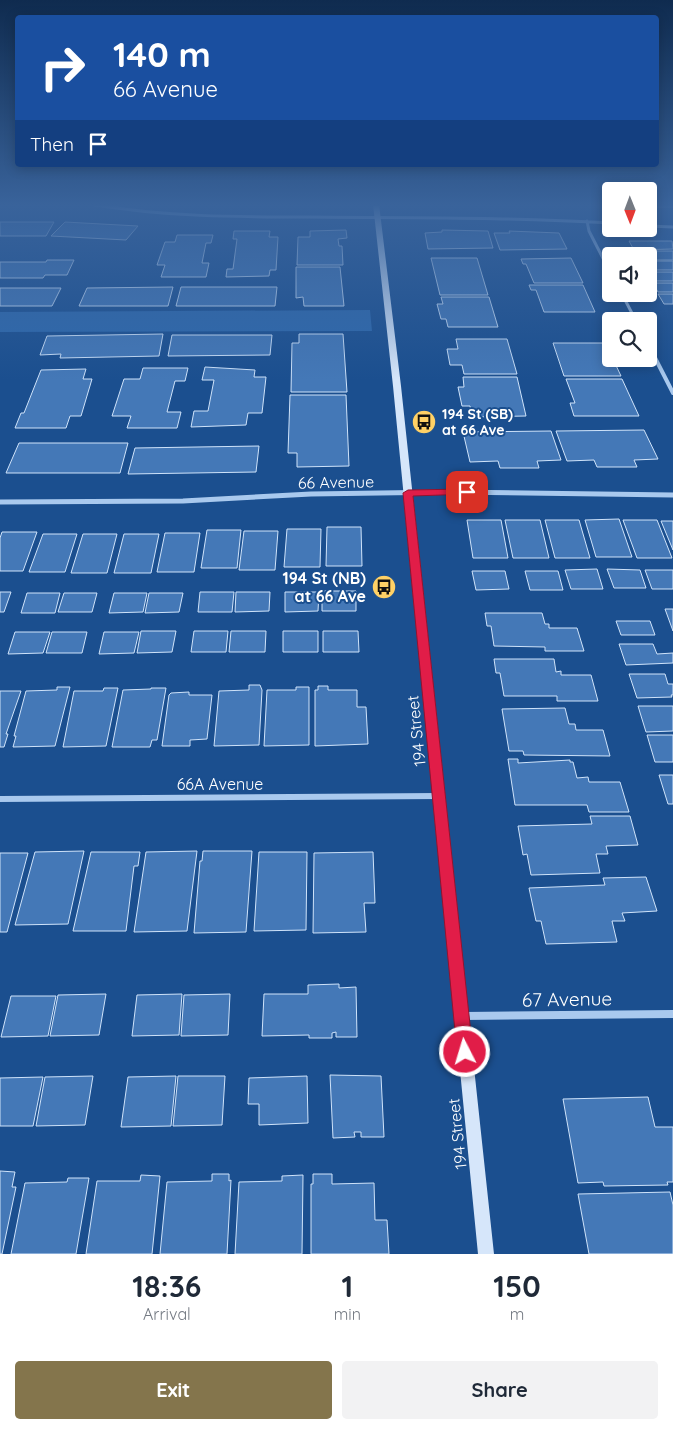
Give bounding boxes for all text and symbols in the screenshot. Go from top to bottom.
text: 140 m [113,32,211,76]
icon: right [30,35,95,100]
text: 66 Avenue [113,75,218,103]
icon: arrive [84,130,112,158]
text: Then [30,132,74,156]
north arrow [602,182,658,238]
map controls [602,182,657,367]
button: sound [602,247,657,302]
button: search [602,312,657,367]
place label: 194 St (SB) at 66 Ave [442,405,513,439]
bus stop icon: 194 St (SB) at 66 Ave [411,409,437,435]
street label: 66 Avenue [298,471,374,493]
pin [446,471,488,513]
icon: arrive [453,478,481,506]
place label: 194 St (NB) at 66 Ave [283,568,366,606]
bus stop icon: 194 St (NB) at 66 Ave [371,574,397,600]
street label: 194 Street [402,694,430,768]
street label: 66A Avenue [177,774,263,794]
street label: 67 Avenue [522,986,612,1012]
position arrow [438,1025,490,1077]
street label: 194 Street [443,1097,471,1171]
text: 18:36 [132,1267,201,1305]
text: 1 [341,1267,353,1305]
text: 150 [493,1267,541,1305]
text: Arrival [143,1304,191,1324]
text: min [334,1304,361,1324]
text: m [510,1304,524,1324]
button: Exit [15,1361,332,1419]
button: Share [342,1361,658,1419]

